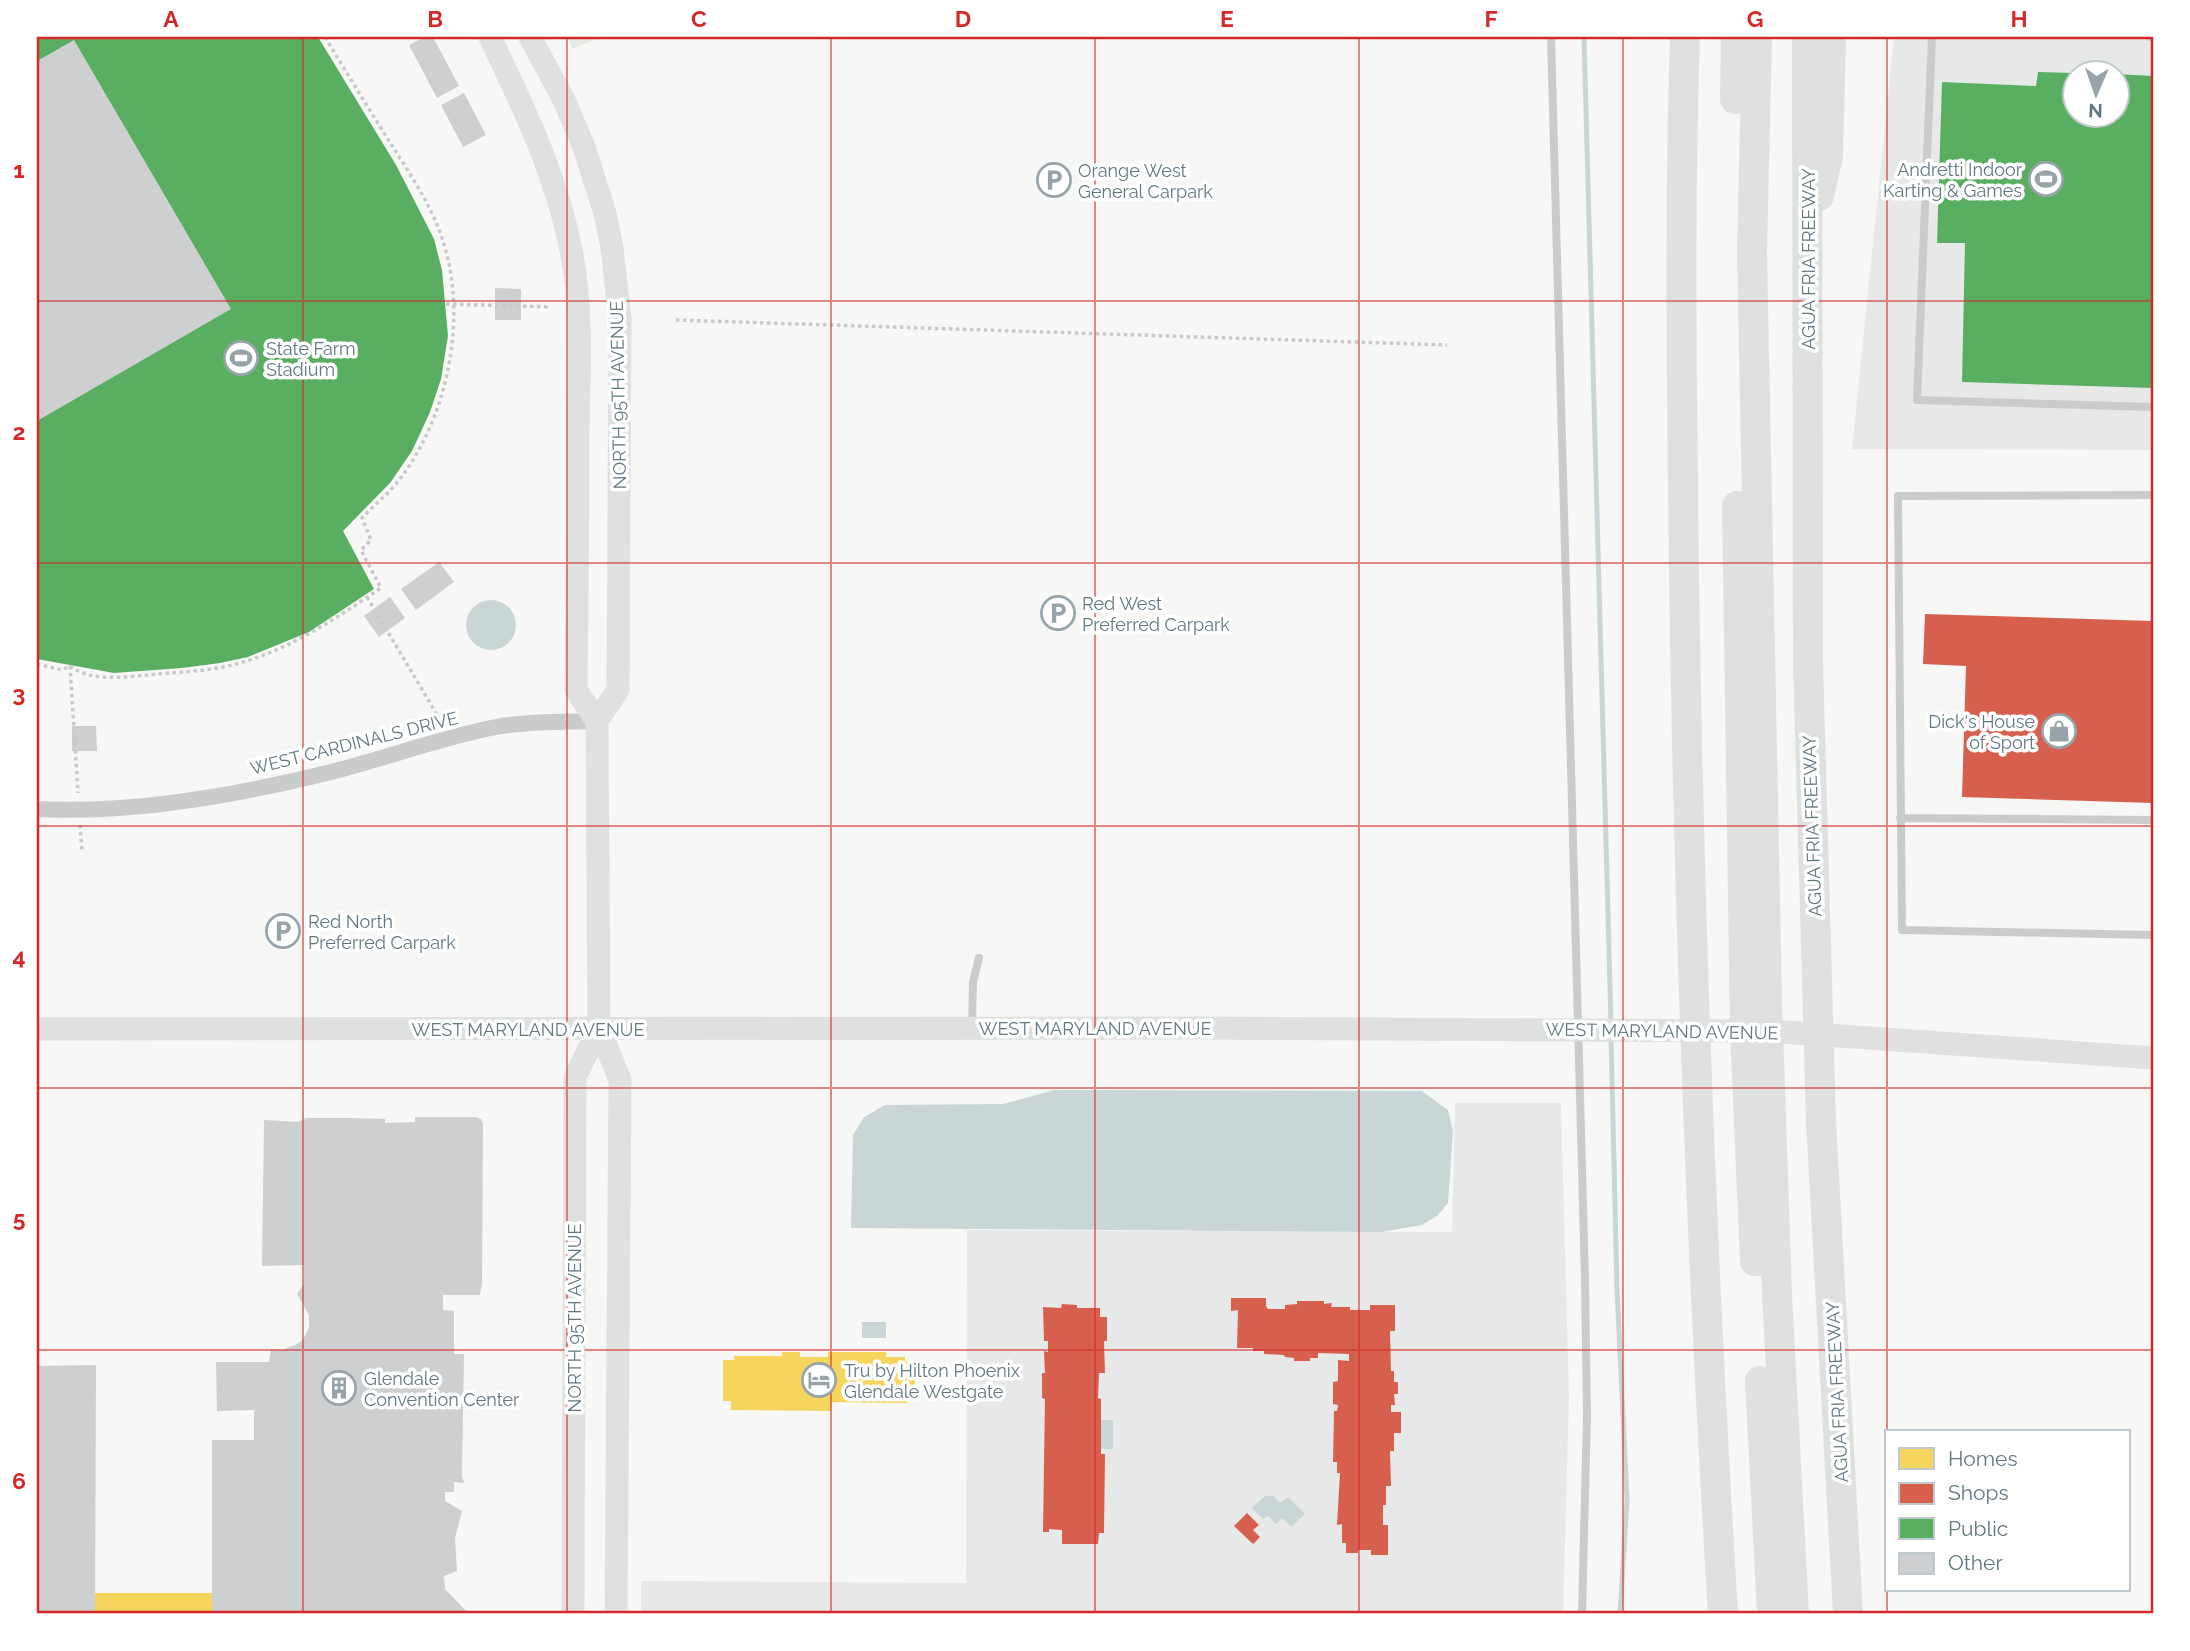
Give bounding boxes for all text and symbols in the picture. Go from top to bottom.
text: A [163,5,179,32]
text: B [427,5,443,32]
text: C [691,5,707,32]
text: D [955,5,971,32]
text: E [1220,5,1234,32]
text: F [1484,5,1498,32]
text: G [1747,5,1763,32]
text: H [2010,5,2028,32]
north arrow [2060,60,2130,130]
text: N [2088,100,2103,122]
text: 1 [13,156,25,183]
place label: Andretti Indoor Karting & Games [1883,159,2023,201]
place label: Orange West General Carpark [1078,160,1213,202]
sports icon: Andretti Indoor Karting & Games [2027,160,2065,198]
parking icon: Orange West General Carpark [1035,161,1073,199]
street label: AGUA FRIA FREEWAY [1798,168,1819,350]
street label: NORTH 95TH AVENUE [606,300,630,490]
place label: State Farm Stadium [266,338,356,380]
sports icon: State Farm Stadium [222,339,260,377]
text: 2 [13,418,25,445]
place label: Red West Preferred Carpark [1082,593,1230,635]
parking icon: Red West Preferred Carpark [1039,594,1077,632]
text: 3 [13,680,25,707]
street label: WEST CARDINALS DRIVE [248,707,460,779]
place label: Dick's House of Sport [1928,711,2035,753]
shop icon: Dick's House of Sport [2040,712,2078,750]
street label: AGUA FRIA FREEWAY [1798,735,1826,917]
place label: Red North Preferred Carpark [308,911,456,953]
parking icon: Red North Preferred Carpark [264,912,302,950]
text: 4 [12,943,26,970]
street label: WEST MARYLAND AVENUE [979,1018,1211,1039]
street label: WEST MARYLAND AVENUE [1545,1018,1779,1044]
street label: WEST MARYLAND AVENUE [412,1019,644,1040]
text: 5 [13,1205,26,1232]
street label: NORTH 95TH AVENUE [564,1224,585,1412]
street label: AGUA FRIA FREEWAY [1822,1301,1852,1483]
place label: Tru by Hilton Phoenix Glendale Westgate [844,1360,1020,1402]
hotel icon: Tru by Hilton Phoenix Glendale Westgate [800,1361,838,1399]
place label: Glendale Convention Center [364,1368,520,1410]
building icon: Glendale Convention Center [320,1369,358,1407]
legend [1885,1430,2130,1592]
text: Homes [1948,1446,2018,1471]
text: 6 [12,1467,26,1494]
text: Shops [1948,1480,2009,1505]
text: Public [1948,1516,2008,1541]
text: Other [1948,1550,2003,1575]

